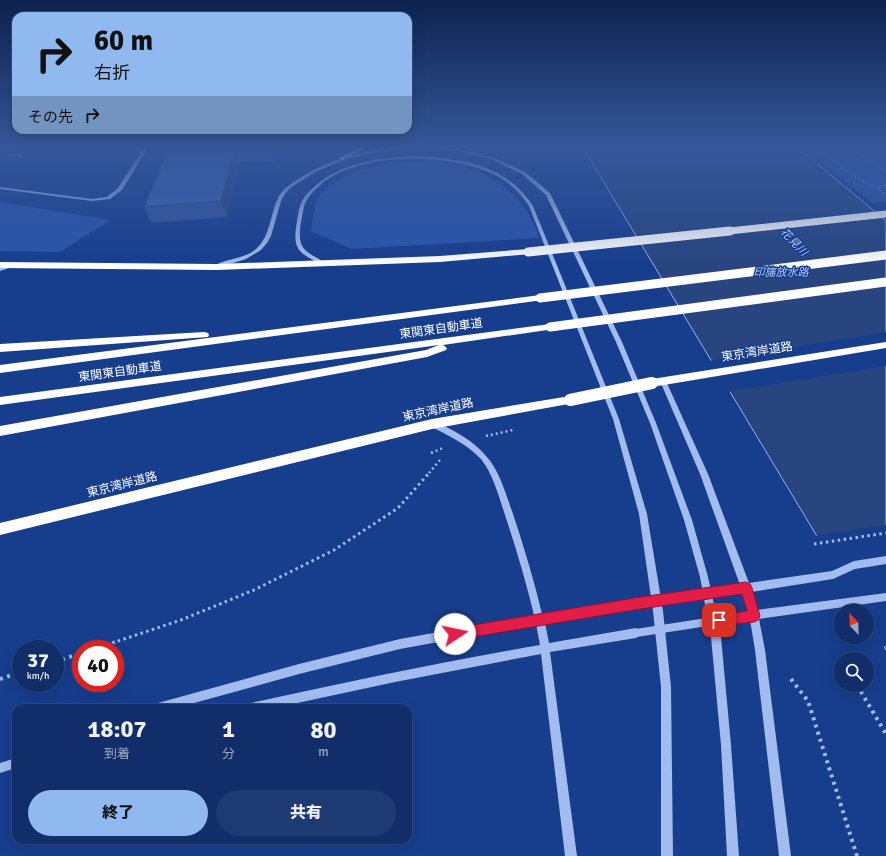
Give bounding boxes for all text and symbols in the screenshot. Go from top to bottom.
text: 60 m [94,24,153,58]
icon: right [28,28,80,80]
text: 右折 [94,62,130,84]
icon: right [81,104,103,126]
text: その先 [28,108,73,126]
water label: 花見川 [778,226,811,259]
water label: 印旛放水路 [754,266,809,279]
street label: 東関東自動車道 [398,316,484,342]
street label: 東京湾岸道路 [720,339,794,365]
street label: 東関東自動車道 [77,359,163,385]
street label: 東京湾岸道路 [401,395,475,425]
street label: 東京湾岸道路 [85,469,159,501]
pin [702,603,736,637]
north arrow [834,604,874,644]
map controls [834,604,874,692]
icon: arrive [708,609,730,631]
position arrow [434,613,476,655]
speed limit sign: 40 [72,640,124,692]
text: 37 [27,648,49,673]
button: search [834,652,874,692]
text: km/h [27,670,49,682]
text: 18:07 [88,714,146,744]
text: 1 [222,714,235,744]
text: 80 [311,715,336,745]
text: m [318,744,329,760]
text: 到着 [104,746,130,762]
text: 分 [222,746,235,762]
button: 終了 [28,790,208,836]
button: 共有 [216,790,396,836]

